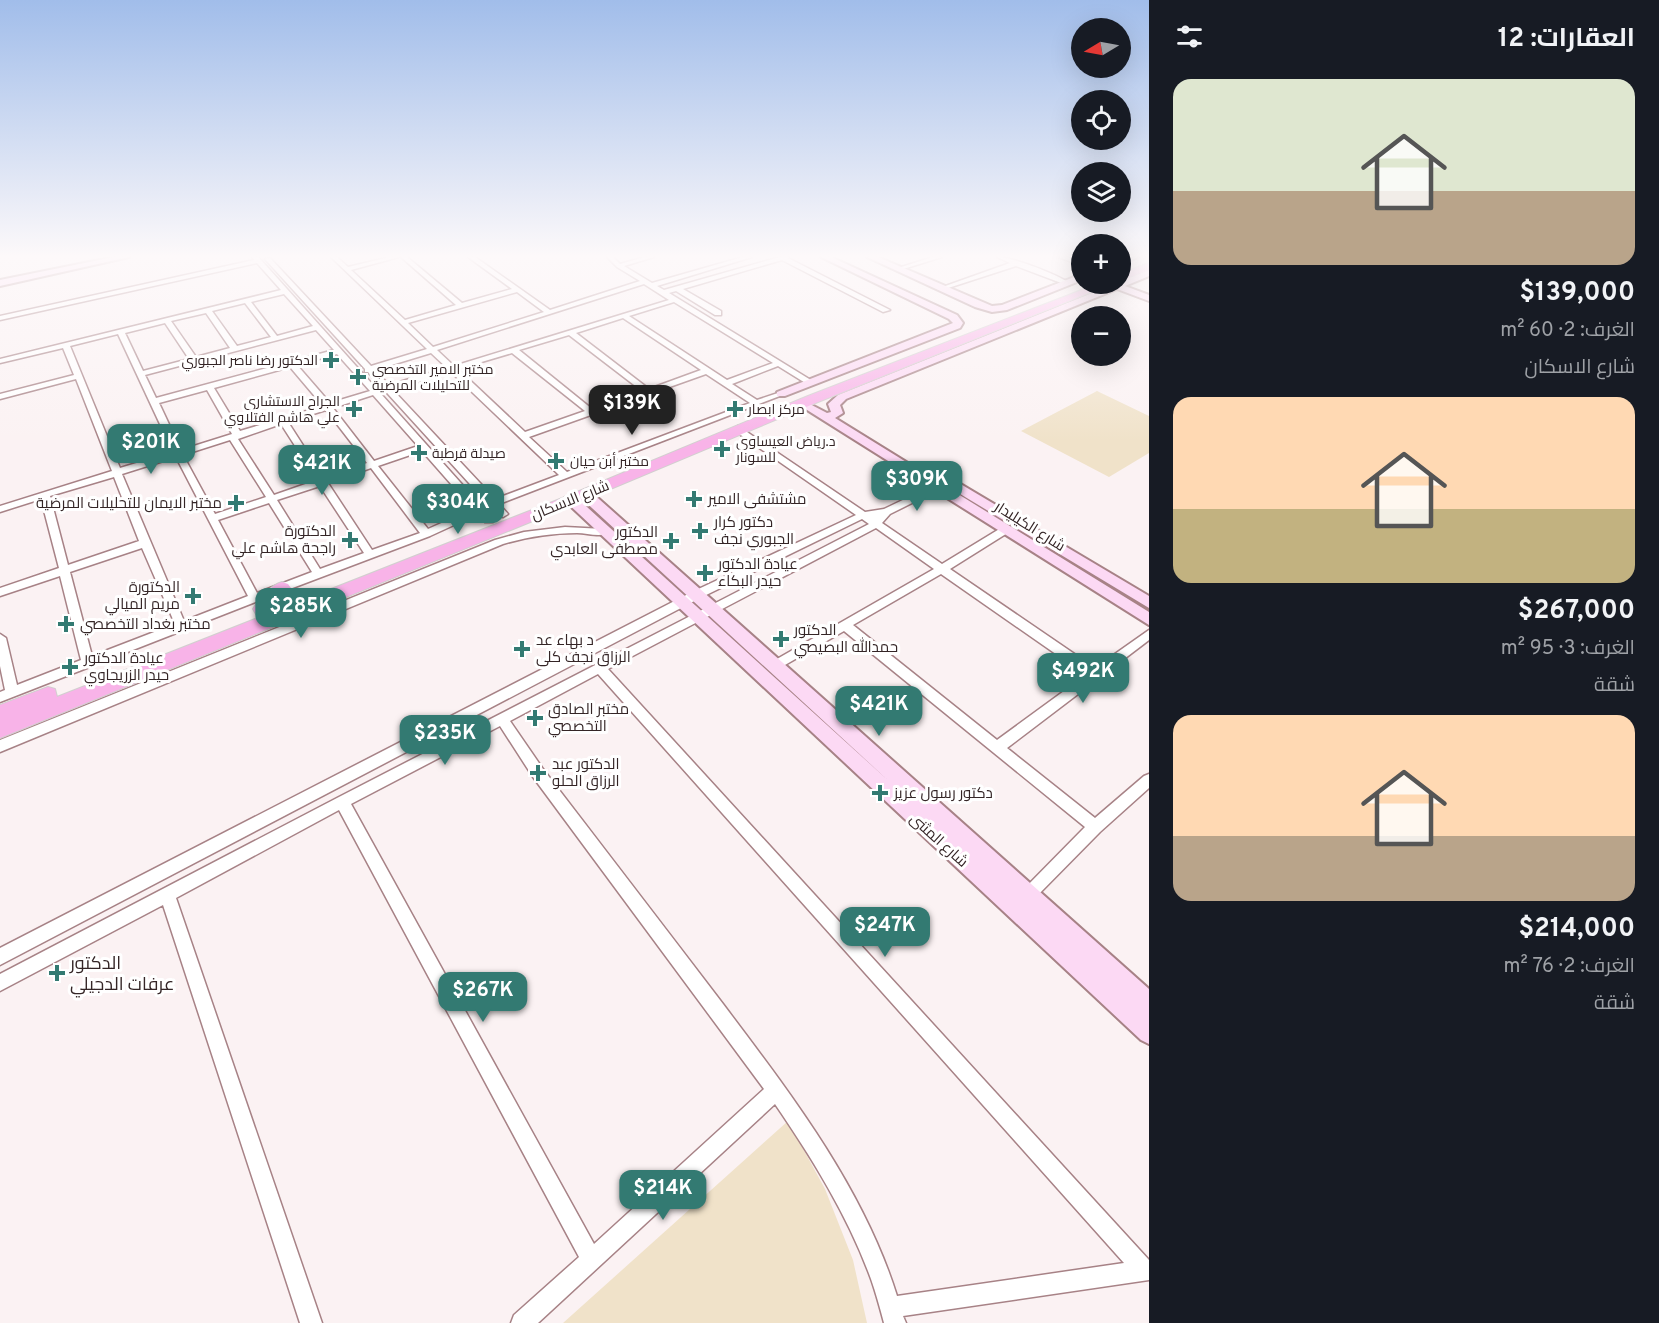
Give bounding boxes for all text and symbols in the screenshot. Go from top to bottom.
north arrow [1071,18,1131,78]
map controls [1071,18,1131,366]
icon: filters [1173,20,1206,53]
text: العقارات: 12 [1498,23,1635,56]
button: locate [1071,90,1131,150]
icon: home [1350,118,1458,226]
button: layers [1071,162,1131,222]
button: + [1071,234,1131,294]
text: $139,000 [1519,277,1635,310]
button: − [1071,306,1131,366]
text: الغرف: 2 · 60 m² [1500,318,1635,344]
marker: الدكتور رضا ناصر الجبوري [322,351,340,369]
place label: الدكتور رضا ناصر الجبوري [182,353,318,372]
text: شارع الاسكان [1524,355,1635,381]
place label: مختبر الامير التخصصي للتحليلات المرضية [372,362,493,395]
marker: مختبر الامير التخصصي للتحليلات المرضية [349,368,367,386]
pin: $139K [590,385,674,436]
text: $139K [603,391,661,417]
place label: الجراح الاستشاري علي هاشم الفتلاوي [224,394,340,429]
marker: الجراح الاستشاري علي هاشم الفتلاوي [345,400,363,418]
marker: مركز ابصار [726,400,744,418]
place label: مركز ابصار [747,402,805,419]
pin: $201K [109,424,193,475]
text: $201K [121,430,181,456]
place label: د.رياض العيساوي للسونار [735,434,836,467]
icon: home [1350,436,1458,544]
marker: د.رياض العيساوي للسونار [713,440,731,458]
marker: صيدلة قرطبة [410,444,428,462]
pin: $421K [280,445,364,496]
place label: صيدلة قرطبة [432,446,506,463]
text: $421K [292,451,352,477]
marker: مختبر أبن حيان [547,452,565,470]
place label: مختبر أبن حيان [570,452,649,471]
pin: $309K [875,461,959,512]
text: $309K [885,467,949,493]
street label: شارع الاسكان [529,477,613,526]
pin: $304K [416,484,500,535]
text: $304K [426,490,490,516]
marker: مشتشفى الامير [685,490,703,508]
place label: مشتشفى الامير [707,491,806,510]
marker: مختبر الايمان للتحليلات المرضية [227,494,245,512]
place label: مختبر الايمان للتحليلات المرضية [36,495,222,514]
street label: شارع الكيليدار [989,497,1068,557]
place label: دكتور كرار الجبوري نجف [713,514,794,551]
marker: دكتور كرار الجبوري نجف [691,522,709,540]
place label: الدكتورة راجحة هاشم علي [232,523,336,560]
place label: الدكتور مصطفى العابدي [550,524,658,561]
marker: الدكتورة راجحة هاشم علي [341,531,359,549]
marker: الدكتور مصطفى العابدي [662,532,680,550]
place label: عيادة الدكتور حيدر البكاء [717,556,798,592]
marker: عيادة الدكتور حيدر البكاء [696,564,714,582]
place label: الدكتورة مريم الميالي [105,579,180,616]
marker: الدكتورة مريم الميالي [184,587,202,605]
pin: $285K [259,588,343,639]
text: $285K [269,594,333,620]
text: $267,000 [1518,595,1635,628]
marker: مختبر بغداد التخصصي [57,615,75,633]
place label: مختبر بغداد التخصصي [80,616,211,636]
place label: الدكتور حمدالله البصيصي [793,622,898,659]
marker: الدكتور حمدالله البصيصي [772,630,790,648]
place label: د بهاء عد الرزاق نجف كلى [536,632,631,668]
text: الغرف: 3 · 95 m² [1501,636,1635,662]
marker: د بهاء عد الرزاق نجف كلى [513,640,531,658]
place label: عيادة الدكتور حيدر الزريجاوي [83,650,169,687]
pin: $492K [1041,653,1125,704]
marker: عيادة الدكتور حيدر الزريجاوي [61,658,79,676]
text: $492K [1051,659,1115,685]
text: شقة [1594,673,1635,699]
pin: $421K [837,686,921,737]
text: $421K [849,692,909,718]
place label: مختبر الصادق التخصصي [548,701,629,738]
marker: مختبر الصادق التخصصي [526,709,544,727]
pin: $235K [403,715,487,766]
text: $235K [414,721,476,747]
icon: home [1350,754,1458,862]
place label: الدكتور عبد الرزاق الحلو [552,756,620,792]
marker: الدكتور عبد الرزاق الحلو [529,764,547,782]
marker: دكتور رسول عزيز [871,784,889,802]
place label: دكتور رسول عزيز [893,785,993,804]
street label: شارع المثنى [905,810,971,872]
pin: $247K [843,907,927,958]
text: $247K [854,913,916,939]
text: $214,000 [1518,913,1635,946]
place label: الدكتور عرفات الدجيلي [69,953,174,998]
text: الغرف: 2 · 76 m² [1504,954,1635,980]
marker: الدكتور عرفات الدجيلي [48,964,66,982]
pin: $267K [441,972,525,1023]
text: $267K [452,978,514,1004]
text: شقة [1594,991,1635,1017]
pin: $214K [621,1170,705,1221]
text: $214K [633,1176,693,1202]

